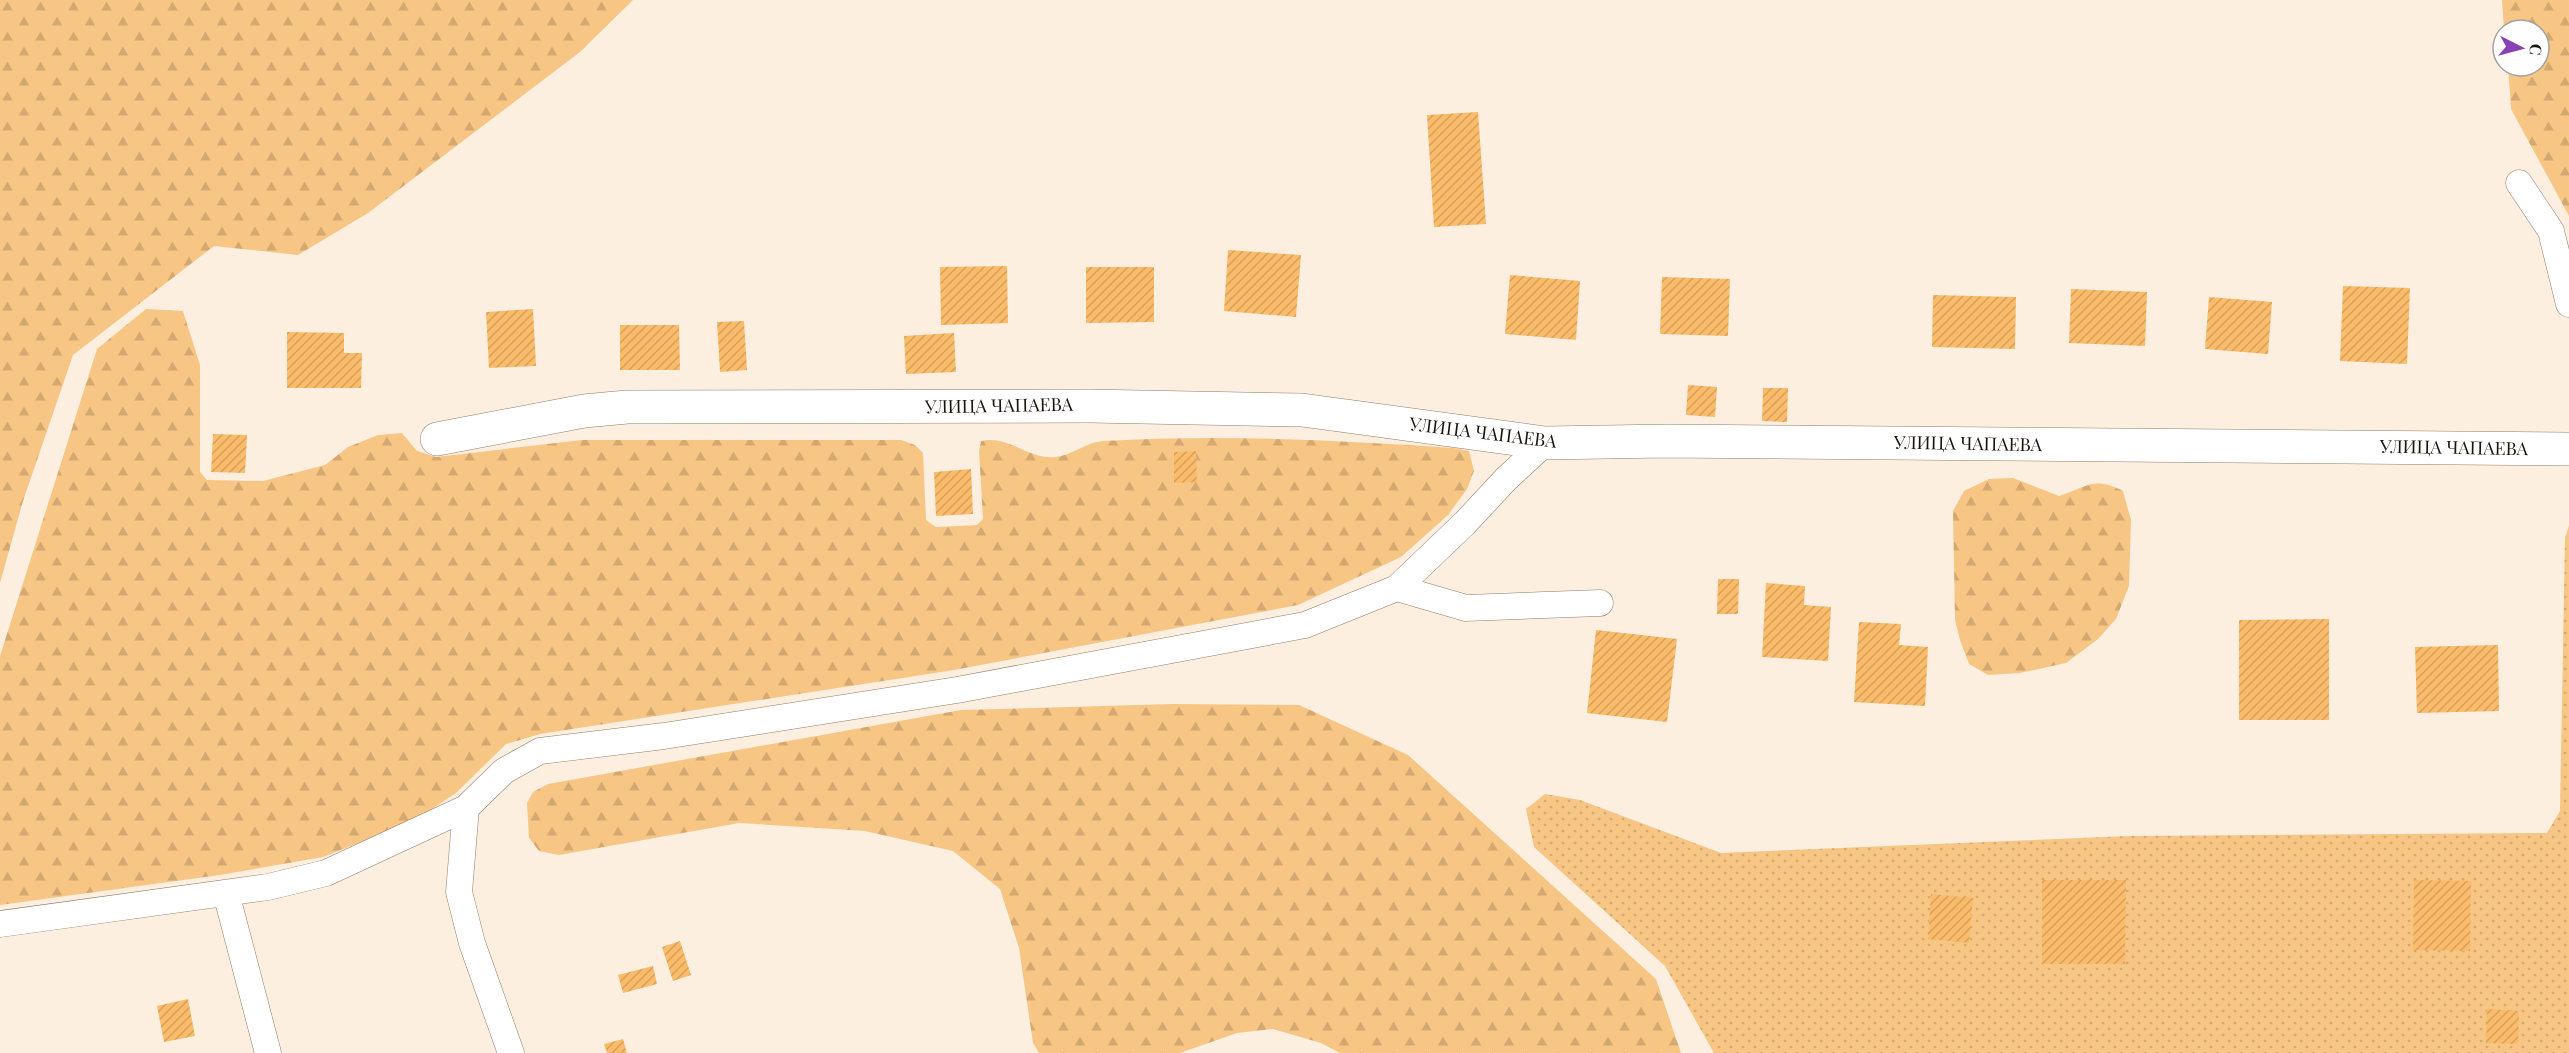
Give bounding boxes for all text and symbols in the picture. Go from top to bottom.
north arrow [2491,18,2551,78]
text: С [2525,43,2547,56]
street label: УЛИЦА ЧАПАЕВА [924,392,1074,418]
street label: УЛИЦА ЧАПАЕВА [1407,411,1559,453]
street label: УЛИЦА ЧАПАЕВА [1893,430,2043,456]
street label: УЛИЦА ЧАПАЕВА [2379,434,2529,460]

